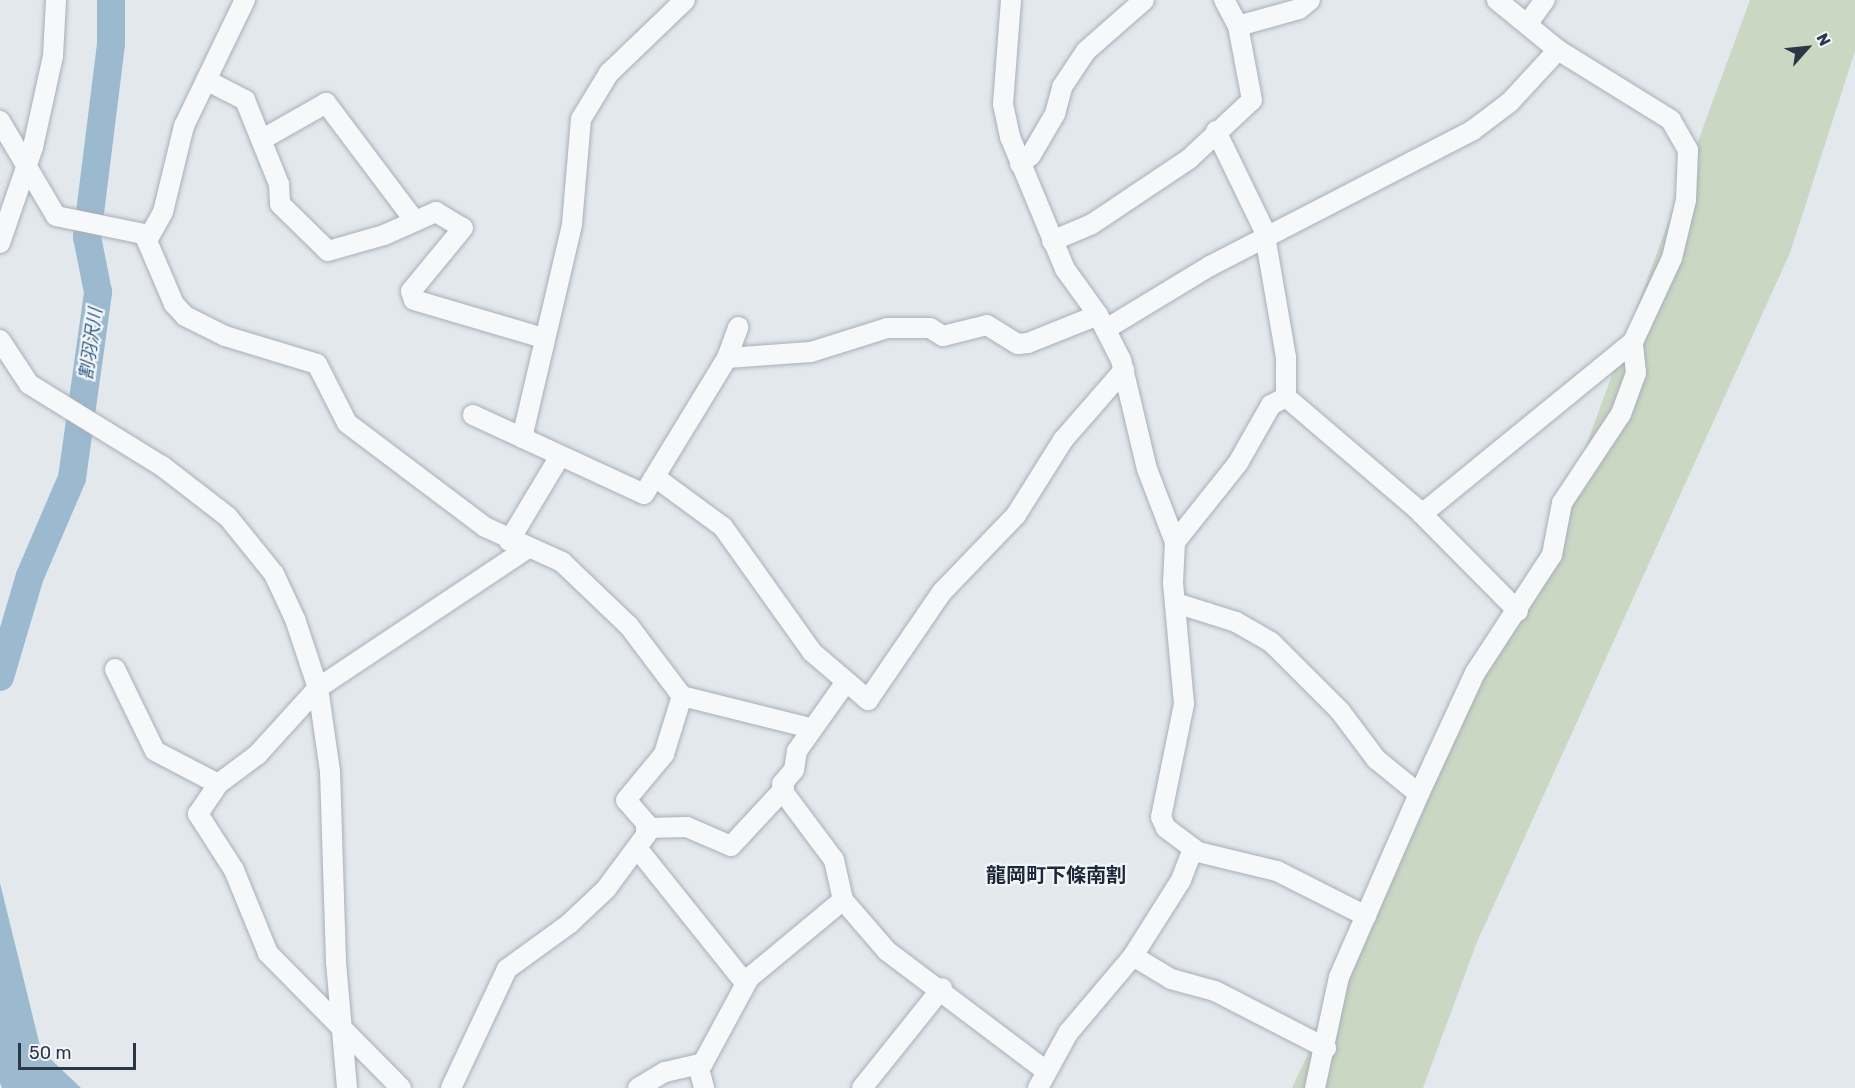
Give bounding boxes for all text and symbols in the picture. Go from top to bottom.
north arrow [1777,18,1837,78]
text: N [1812,30,1835,49]
water label: 割羽沢川 [75,307,107,381]
district label: 龍岡町下條南割 [986,863,1126,887]
scale bar [21,1031,140,1069]
text: 50 m [29,1042,72,1064]

